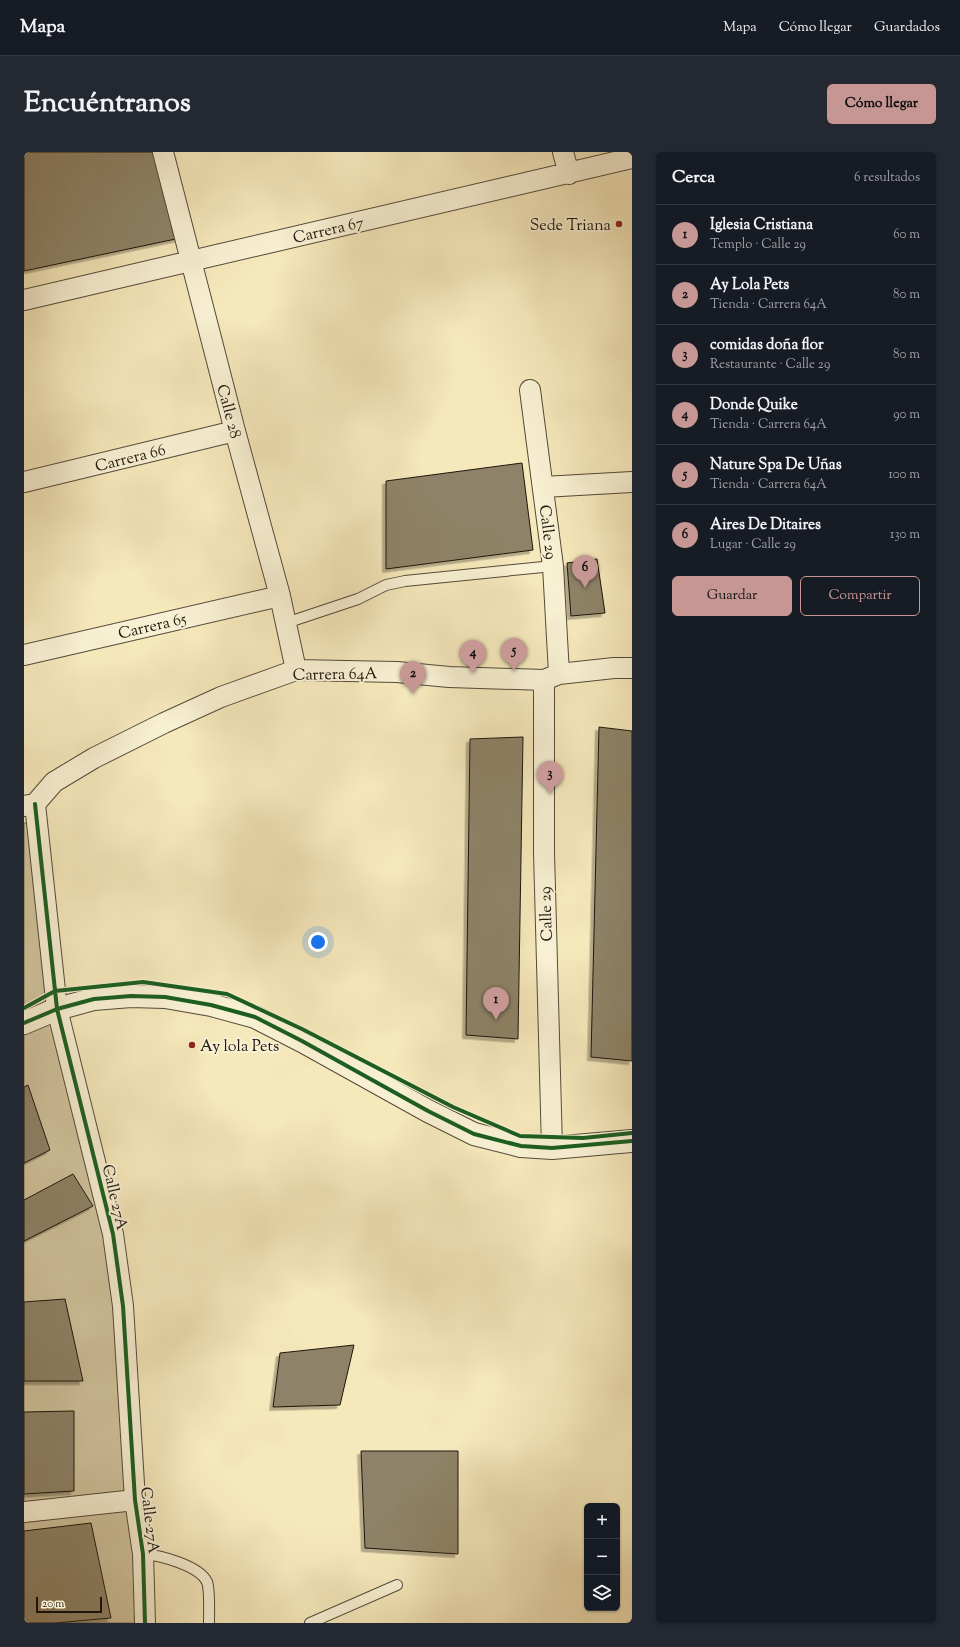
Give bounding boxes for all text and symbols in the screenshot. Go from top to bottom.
text: Mapa [20,14,65,41]
text: Mapa [723,18,757,38]
text: Cómo llegar [779,18,852,38]
text: Guardados [874,18,940,38]
text: Encuéntranos [24,84,191,124]
button: Cómo llegar [827,84,936,124]
text: Cerca [672,166,715,190]
text: 6 resultados [854,169,920,187]
street label: Carrera 67 [291,212,366,251]
place label: Sede Triana [530,215,612,238]
text: Iglesia Cristiana [710,215,813,236]
marker: Sede Triana [614,219,624,229]
text: 1 [683,226,687,244]
text: 60 m [893,226,920,244]
text: Templo · Calle 29 [710,236,806,254]
text: Ay Lola Pets [710,275,789,296]
text: 2 [682,286,688,304]
text: 80 m [893,286,920,304]
text: Tienda · Carrera 64A [710,296,827,314]
text: comidas doña flor [710,335,824,356]
text: 3 [682,346,688,364]
text: 80 m [893,346,920,364]
text: Restaurante · Calle 29 [710,356,830,374]
street label: Calle 28 [209,382,246,441]
text: Donde Quike [710,395,798,416]
text: 4 [682,406,688,424]
text: 90 m [893,406,920,424]
text: Tienda · Carrera 64A [710,416,827,434]
street label: Carrera 66 [93,440,168,479]
text: Nature Spa De Uñas [710,455,842,476]
text: 5 [683,466,687,484]
text: 100 m [888,466,920,484]
text: Tienda · Carrera 64A [710,476,827,494]
street label: Calle 29 [532,504,561,561]
text: Aires De Ditaires [710,515,821,536]
text: 6 [682,526,688,544]
text: 130 m [890,526,920,544]
text: Lugar · Calle 29 [710,536,796,554]
pin: 6 [572,555,598,588]
button: Guardar [672,576,792,616]
button: Compartir [800,576,920,616]
street label: Carrera 65 [116,608,190,646]
pin: 5 [501,638,527,671]
pin: 4 [460,640,486,673]
pin: 2 [400,661,426,694]
street label: Carrera 64A [292,663,378,688]
pin: 3 [537,761,563,794]
street label: Calle 29 [535,886,560,942]
your location [308,932,328,952]
pin: 1 [483,987,509,1020]
place label: Ay lola Pets [200,1036,279,1059]
marker: Ay lola Pets [187,1040,197,1050]
street label: Calle 27A [95,1162,132,1233]
street label: Calle 27A [133,1486,164,1555]
map controls [584,1503,620,1611]
button: + [584,1503,620,1539]
button: − [584,1539,620,1575]
button: layers [584,1575,620,1611]
scale bar [36,1595,102,1614]
text: 20 m [42,1596,64,1612]

